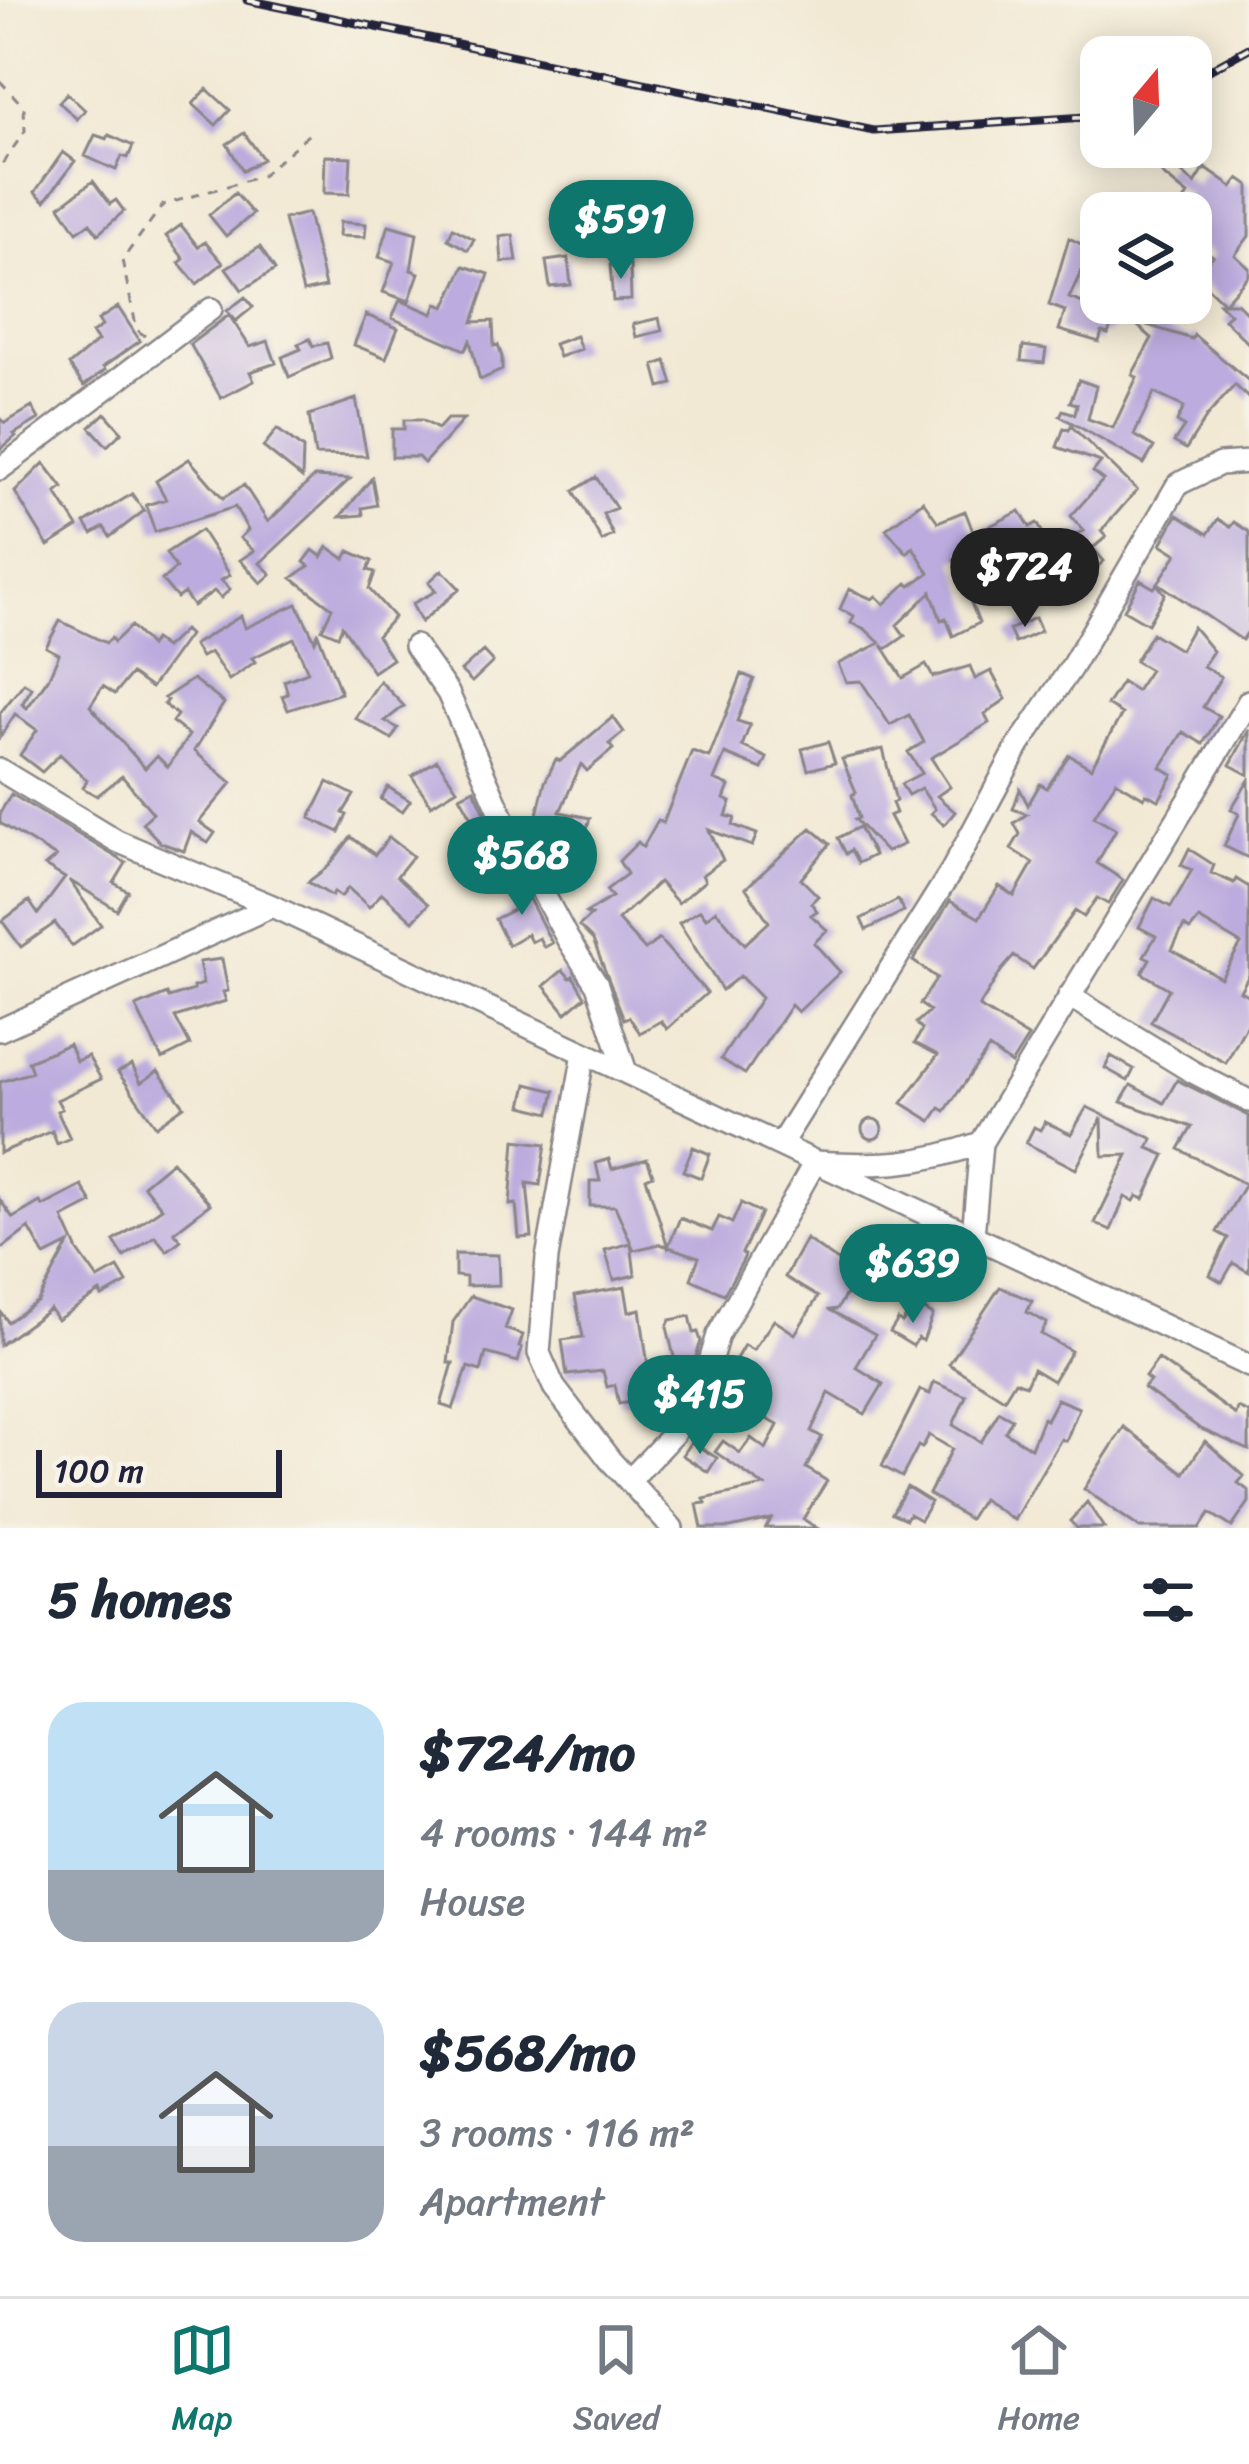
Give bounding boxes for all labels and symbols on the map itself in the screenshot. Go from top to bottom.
north arrow [1080,36,1212,168]
pin: $591 [550,180,692,282]
pin: $724 [954,528,1096,630]
pin: $568 [451,816,593,918]
pin: $639 [842,1224,984,1326]
pin: $415 [629,1355,771,1457]
scale bar [36,1444,282,1497]

